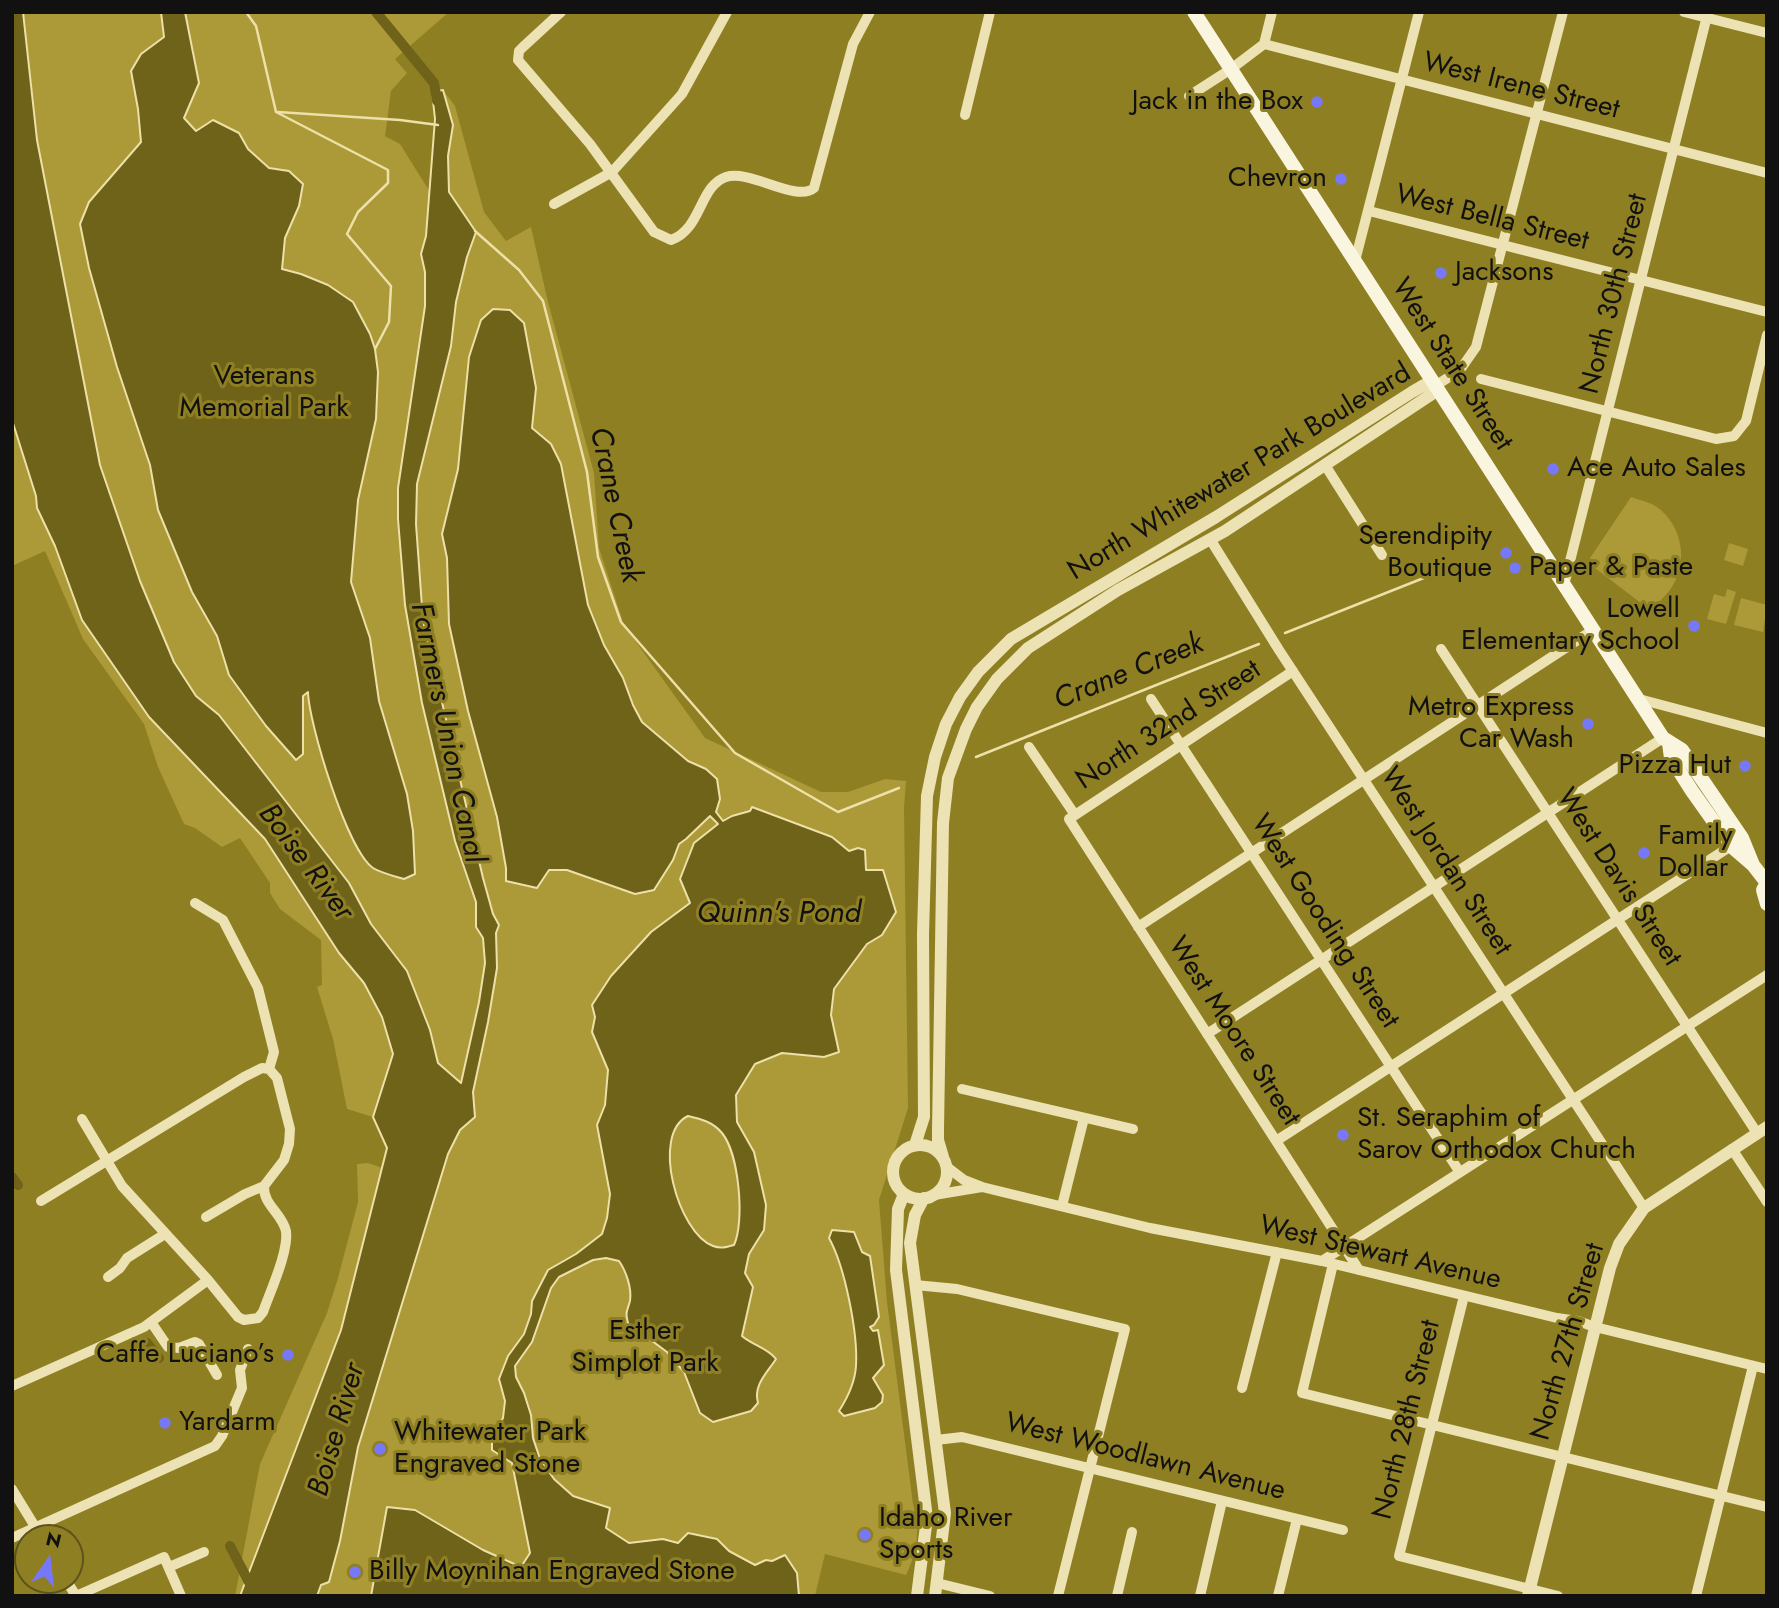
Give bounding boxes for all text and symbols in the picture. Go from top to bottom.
street label: West Irene Street [1419,46,1623,128]
place label: Jack in the Box [1132,85,1303,119]
marker: Jack in the Box [1309,94,1325,110]
place label: Chevron [1228,162,1327,196]
marker: Chevron [1333,171,1349,187]
street label: West Bella Street [1392,179,1592,259]
street label: North 30th Street [1574,190,1656,398]
place label: Jacksons [1455,256,1553,290]
marker: Jacksons [1433,265,1449,281]
street label: West State Street [1383,273,1519,457]
street label: North Whitewater Park Boulevard [1062,357,1418,589]
park label: Veterans Memorial Park [179,360,349,426]
water label: Crane Creek [580,424,648,586]
place label: Ace Auto Sales [1567,452,1746,486]
marker: Ace Auto Sales [1545,461,1561,477]
place label: Serendipity Boutique [1358,520,1492,586]
marker: Serendipity Boutique [1498,545,1514,561]
place label: Paper & Paste [1529,551,1693,585]
marker: Paper & Paste [1507,560,1523,576]
place label: Lowell Elementary School [1461,593,1680,659]
water label: Farmers Union Canal [401,600,491,866]
marker: Lowell Elementary School [1686,618,1702,634]
water label: Crane Creek [1049,627,1209,719]
street label: North 32nd Street [1070,654,1268,798]
place label: Metro Express Car Wash [1408,691,1574,757]
marker: Metro Express Car Wash [1580,716,1596,732]
place label: Pizza Hut [1618,749,1731,783]
marker: Pizza Hut [1737,758,1753,774]
street label: West Jordan Street [1372,762,1518,962]
street label: West Davis Street [1548,783,1688,973]
water label: Boise River [249,798,361,928]
street label: West Gooding Street [1242,809,1406,1035]
place label: Family Dollar [1658,820,1733,886]
marker: Family Dollar [1636,845,1652,861]
water label: Quinn's Pond [697,897,861,933]
street label: West Moore Street [1159,931,1307,1133]
place label: St. Seraphim of Sarov Orthodox Church [1357,1102,1636,1168]
marker: St. Seraphim of Sarov Orthodox Church [1335,1127,1351,1143]
street label: West Stewart Avenue [1256,1210,1504,1298]
street label: North 27th Street [1525,1239,1613,1445]
park label: Esther Simplot Park [571,1315,719,1381]
street label: North 28th Street [1367,1317,1449,1523]
place label: Caffe Luciano’s [96,1338,274,1372]
marker: Caffe Luciano’s [280,1347,296,1363]
water label: Boise River [302,1359,374,1501]
place label: Yardarm [179,1406,276,1440]
street label: West Woodlawn Avenue [1001,1407,1289,1509]
marker: Yardarm [157,1415,173,1431]
place label: Whitewater Park Engraved Stone [394,1416,586,1482]
marker: Whitewater Park Engraved Stone [372,1441,388,1457]
place label: Idaho River Sports [879,1502,1013,1568]
north arrow [14,1524,84,1594]
text: N [43,1525,64,1555]
marker: Idaho River Sports [857,1527,873,1543]
place label: Billy Moynihan Engraved Stone [369,1555,735,1589]
marker: Billy Moynihan Engraved Stone [347,1564,363,1580]

